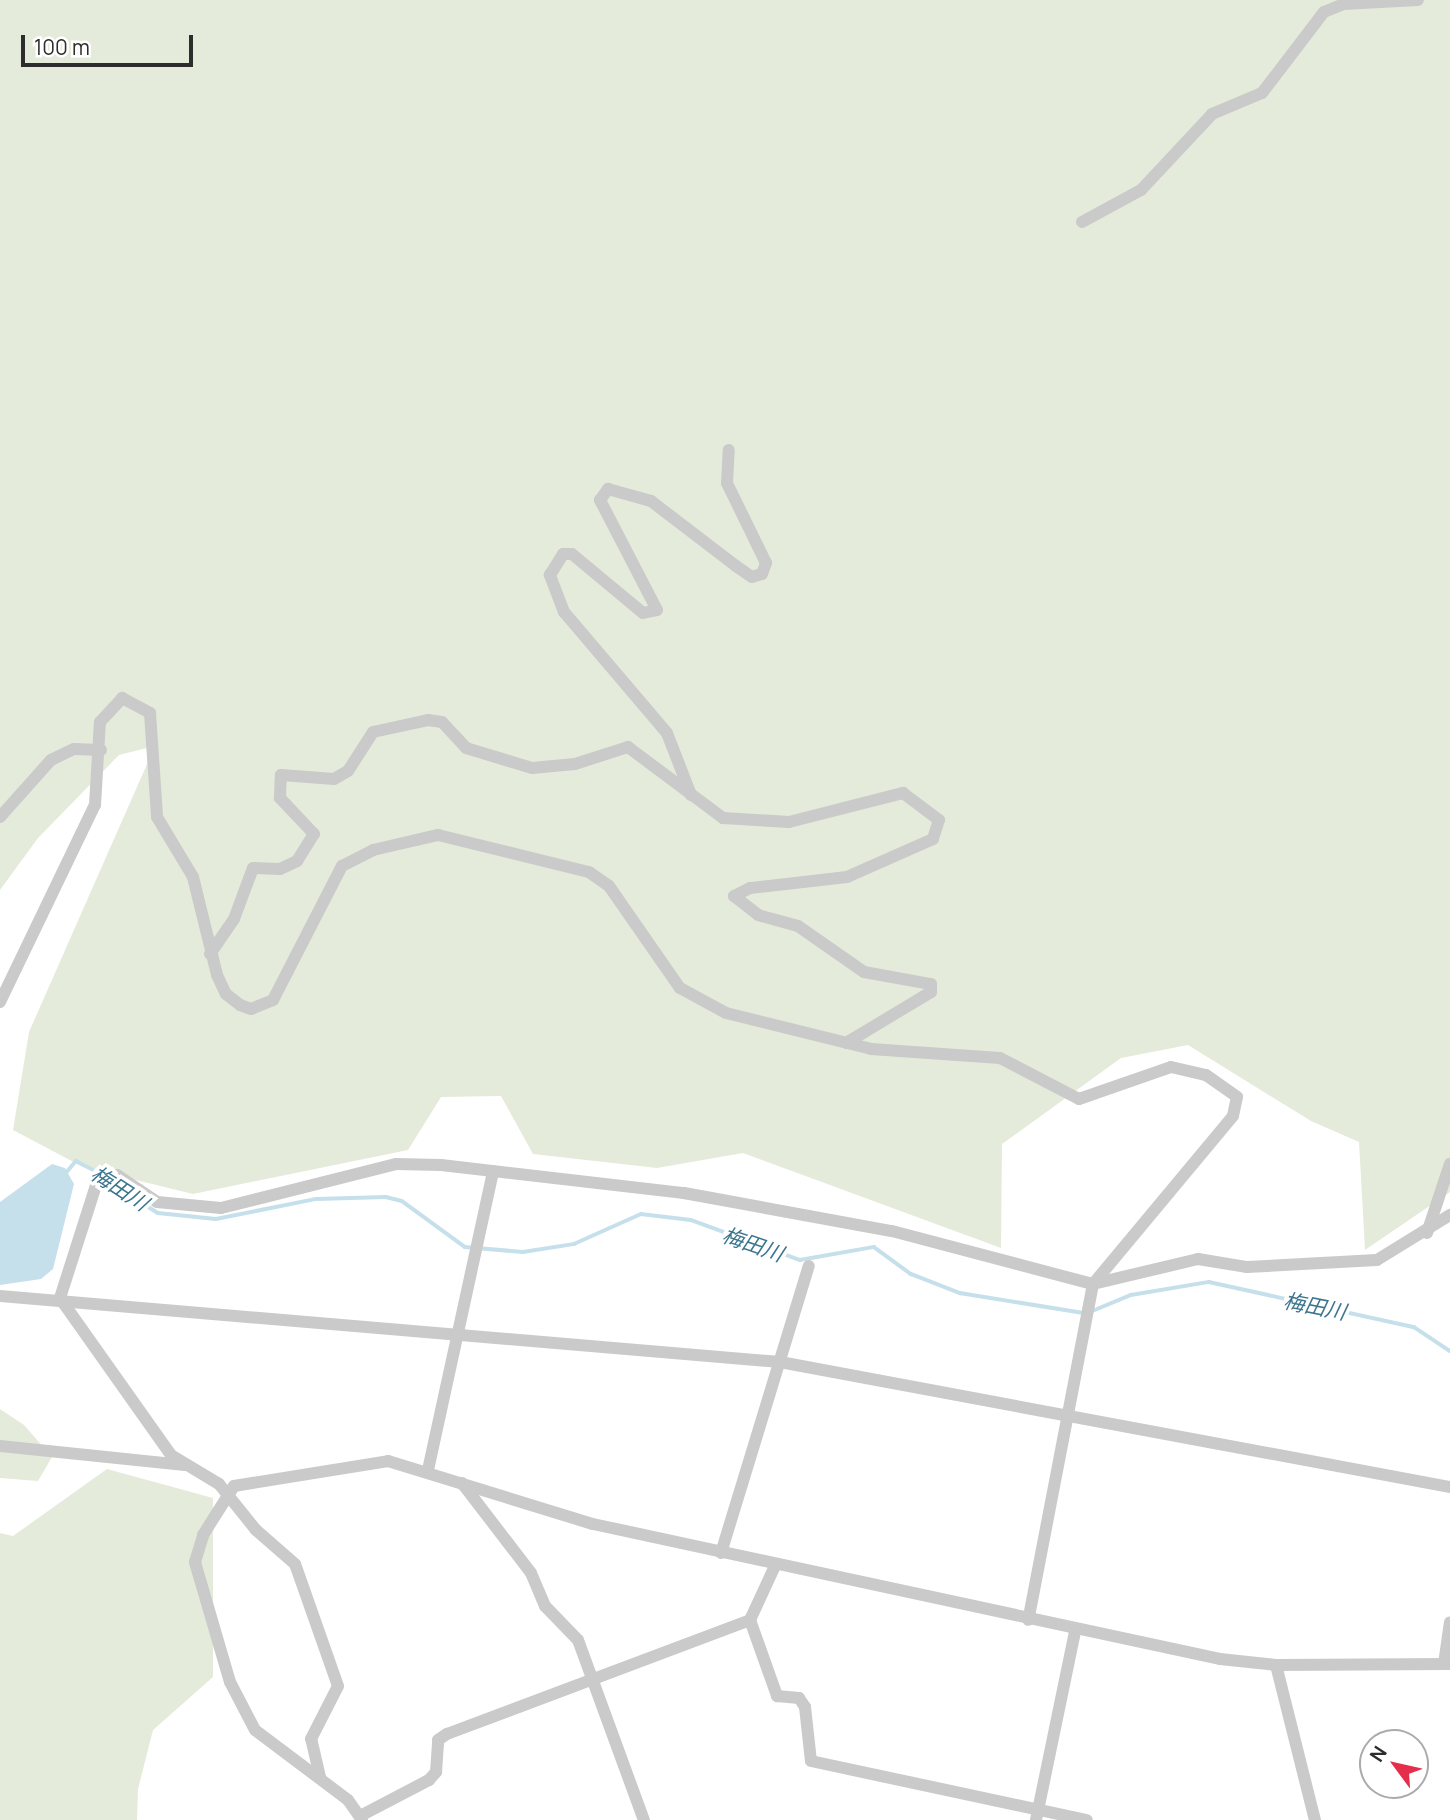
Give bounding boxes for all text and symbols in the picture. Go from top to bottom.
scale bar [24,21,196,65]
text: 100 m [34,33,90,61]
water label: 梅田川 [87,1160,153,1216]
water label: 梅田川 [719,1222,787,1266]
water label: 梅田川 [1282,1288,1348,1324]
north arrow [1359,1729,1429,1799]
text: N [1363,1741,1393,1766]

